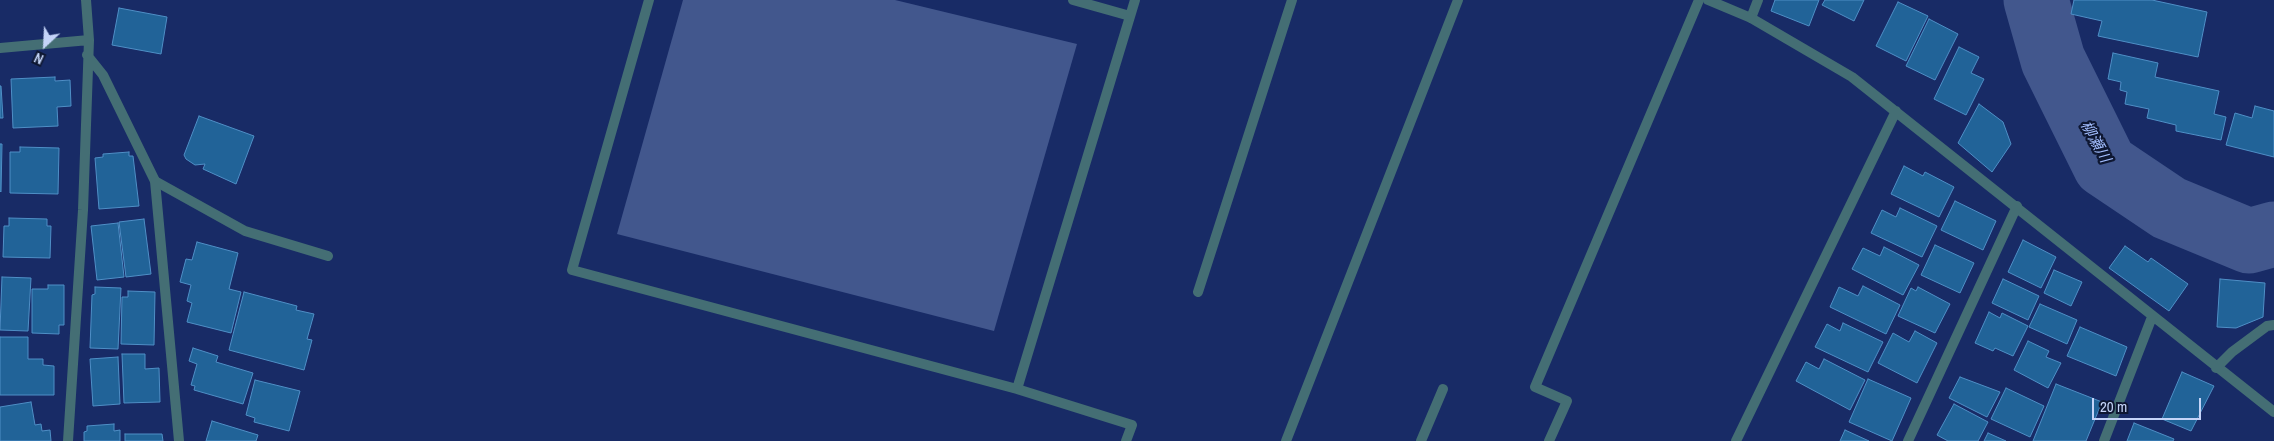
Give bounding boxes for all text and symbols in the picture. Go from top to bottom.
north arrow [20,20,70,70]
text: N [31,49,46,69]
water label: 柳瀬川 [2076,118,2114,166]
scale bar [2094,388,2203,420]
text: 20 m [2100,396,2127,417]

